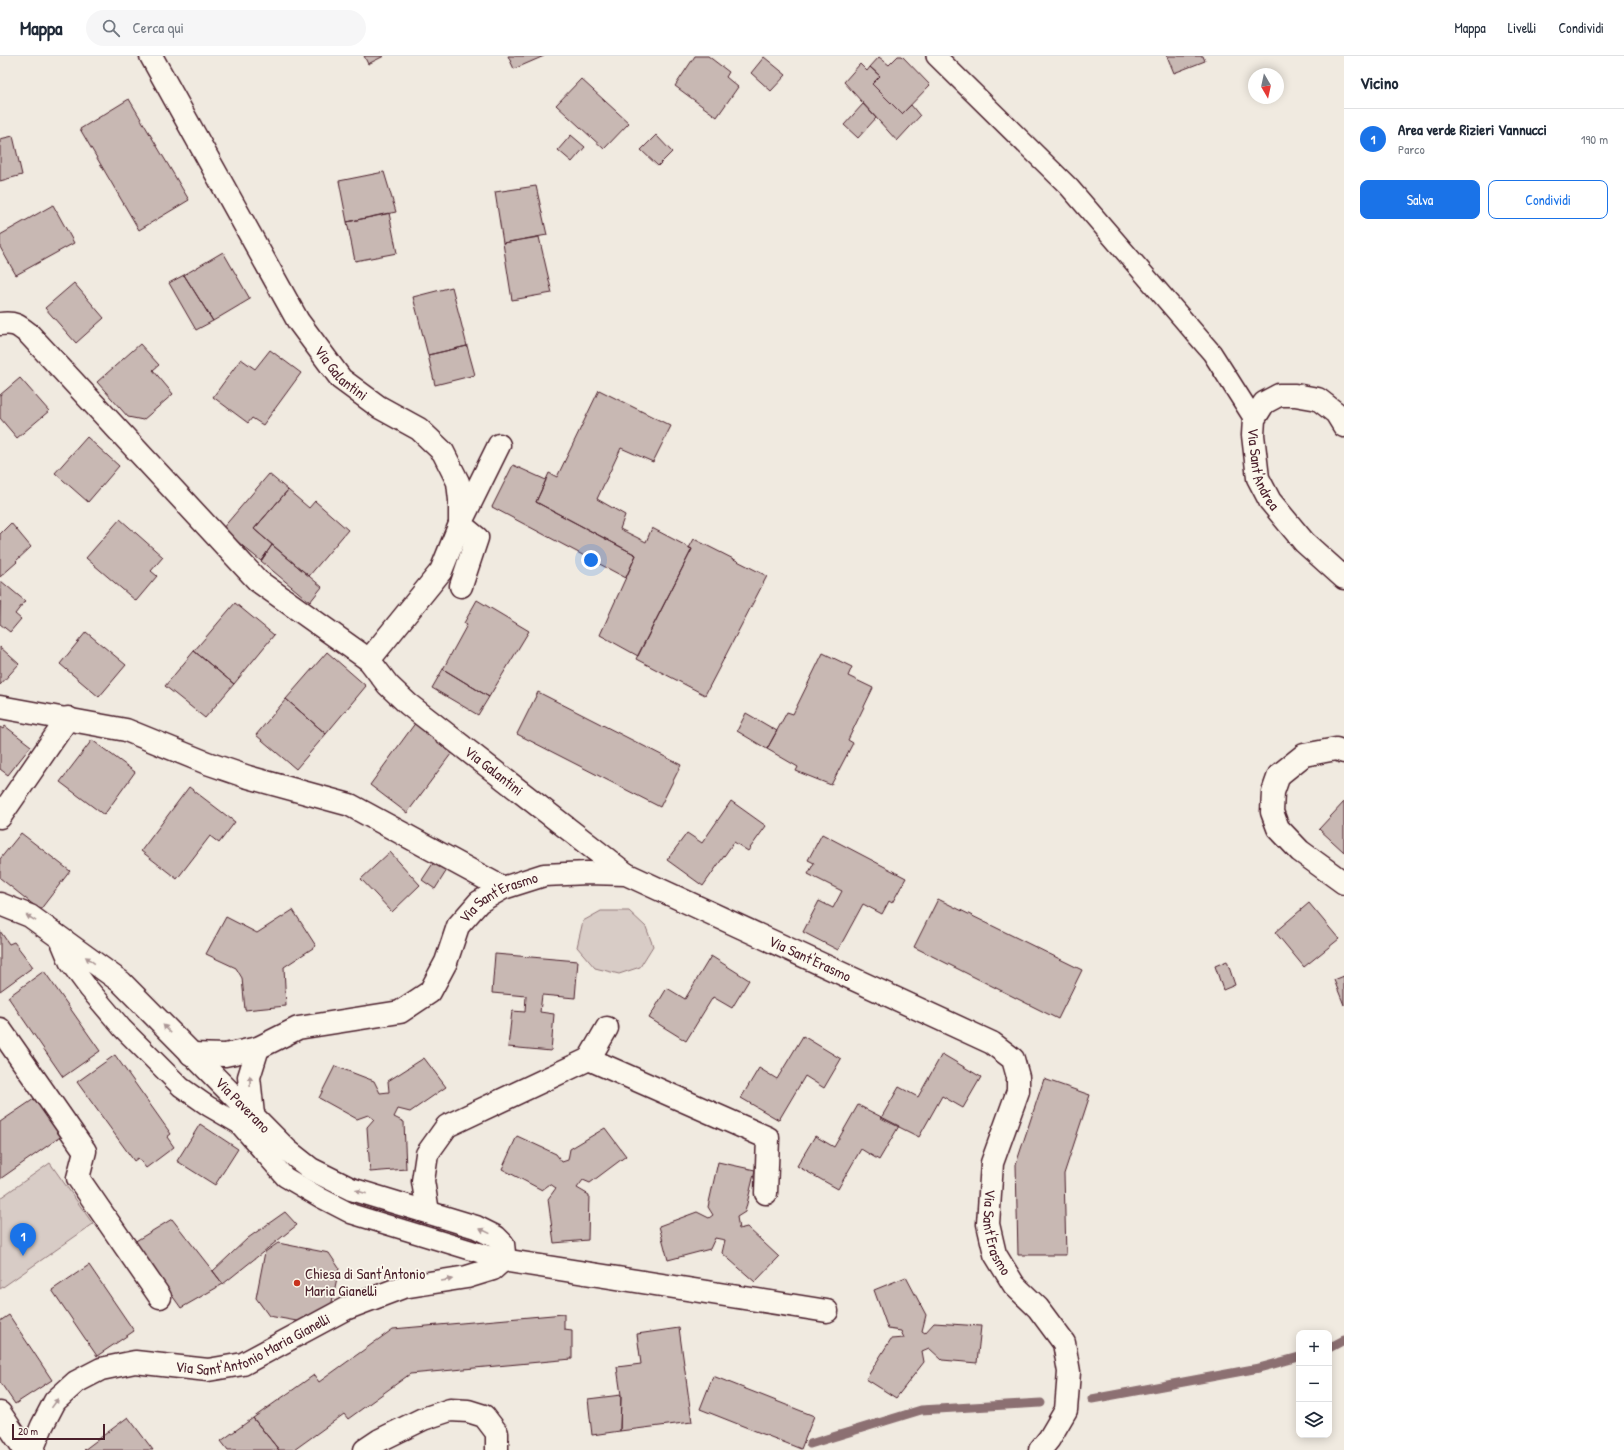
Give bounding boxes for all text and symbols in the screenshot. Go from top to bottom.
search box [86,10,366,46]
text: Mappa [20,15,62,41]
icon: search [100,17,122,39]
text: Cerca qui [132,17,184,38]
text: Mappa [1454,18,1486,37]
text: Livelli [1508,18,1536,37]
text: Condividi [1558,18,1604,37]
north arrow [1248,68,1284,104]
text: Vicino [1360,71,1398,94]
text: Area verde Rizieri Vannucci [1398,119,1547,140]
text: 1 [1371,130,1375,148]
text: 190 m [1581,130,1608,148]
text: Parco [1398,140,1425,158]
button: Salva [1360,180,1480,219]
button: Condividi [1488,180,1608,219]
street label: Via Galantini [310,341,372,405]
street label: Via Sant'Andrea [1243,427,1285,515]
your location [581,550,601,570]
street label: Via Galantini [460,741,528,800]
street label: Via Sant'Erasmo [454,867,540,927]
one-way arrow [25,915,37,922]
street label: Via Sant'Erasmo [765,930,855,987]
one-way arrow [85,956,96,964]
one-way arrow [162,1024,172,1034]
street label: Via Paverano [211,1072,275,1137]
one-way arrow [247,1074,253,1087]
one-way arrow [355,1189,367,1195]
street label: Via Sant'Erasmo [978,1189,1016,1279]
pin: 1 [10,1223,36,1256]
one-way arrow [479,1228,491,1234]
place label: Chiesa di Sant'Antonio Maria Gianelli [305,1263,425,1301]
one-way arrow [441,1277,453,1283]
marker: Chiesa di Sant'Antonio Maria Gianelli [292,1278,302,1288]
street label: Via Sant'Antonio Maria Gianelli [174,1308,334,1380]
map controls [1296,1330,1332,1438]
button: + [1296,1330,1332,1366]
button: − [1296,1366,1332,1402]
one-way arrow [51,1397,59,1408]
button: layers [1296,1402,1332,1438]
scale bar [12,1422,105,1441]
text: 20 m [18,1424,38,1438]

